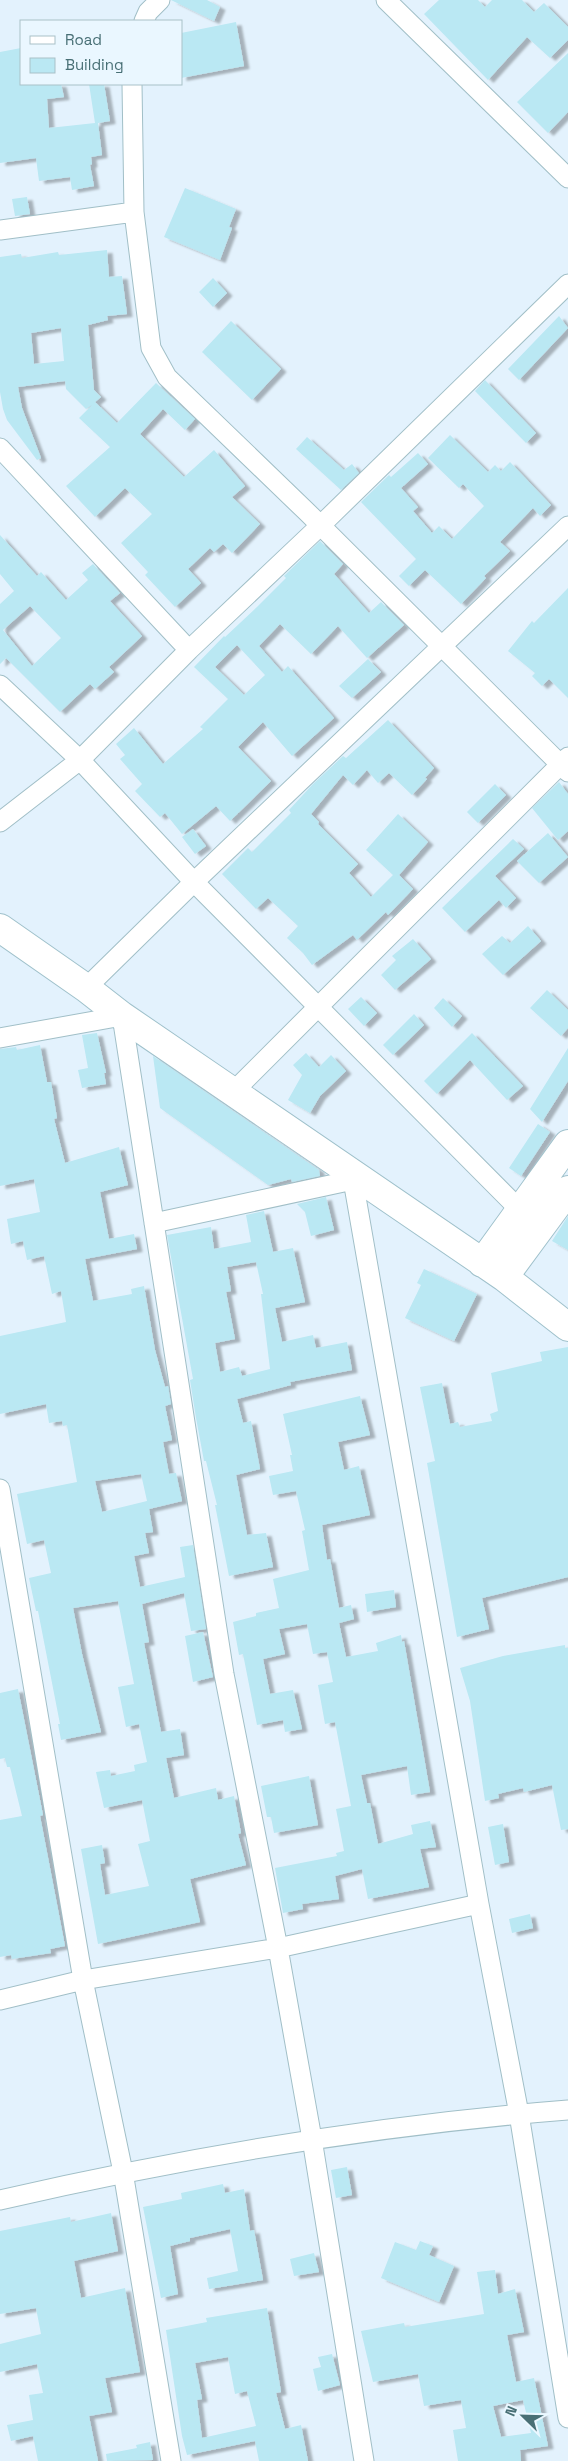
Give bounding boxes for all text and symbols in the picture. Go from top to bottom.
legend [20,20,182,85]
text: Road [65,30,102,49]
text: Building [65,55,124,74]
north arrow [498,2391,548,2441]
text: N [501,2403,521,2419]

